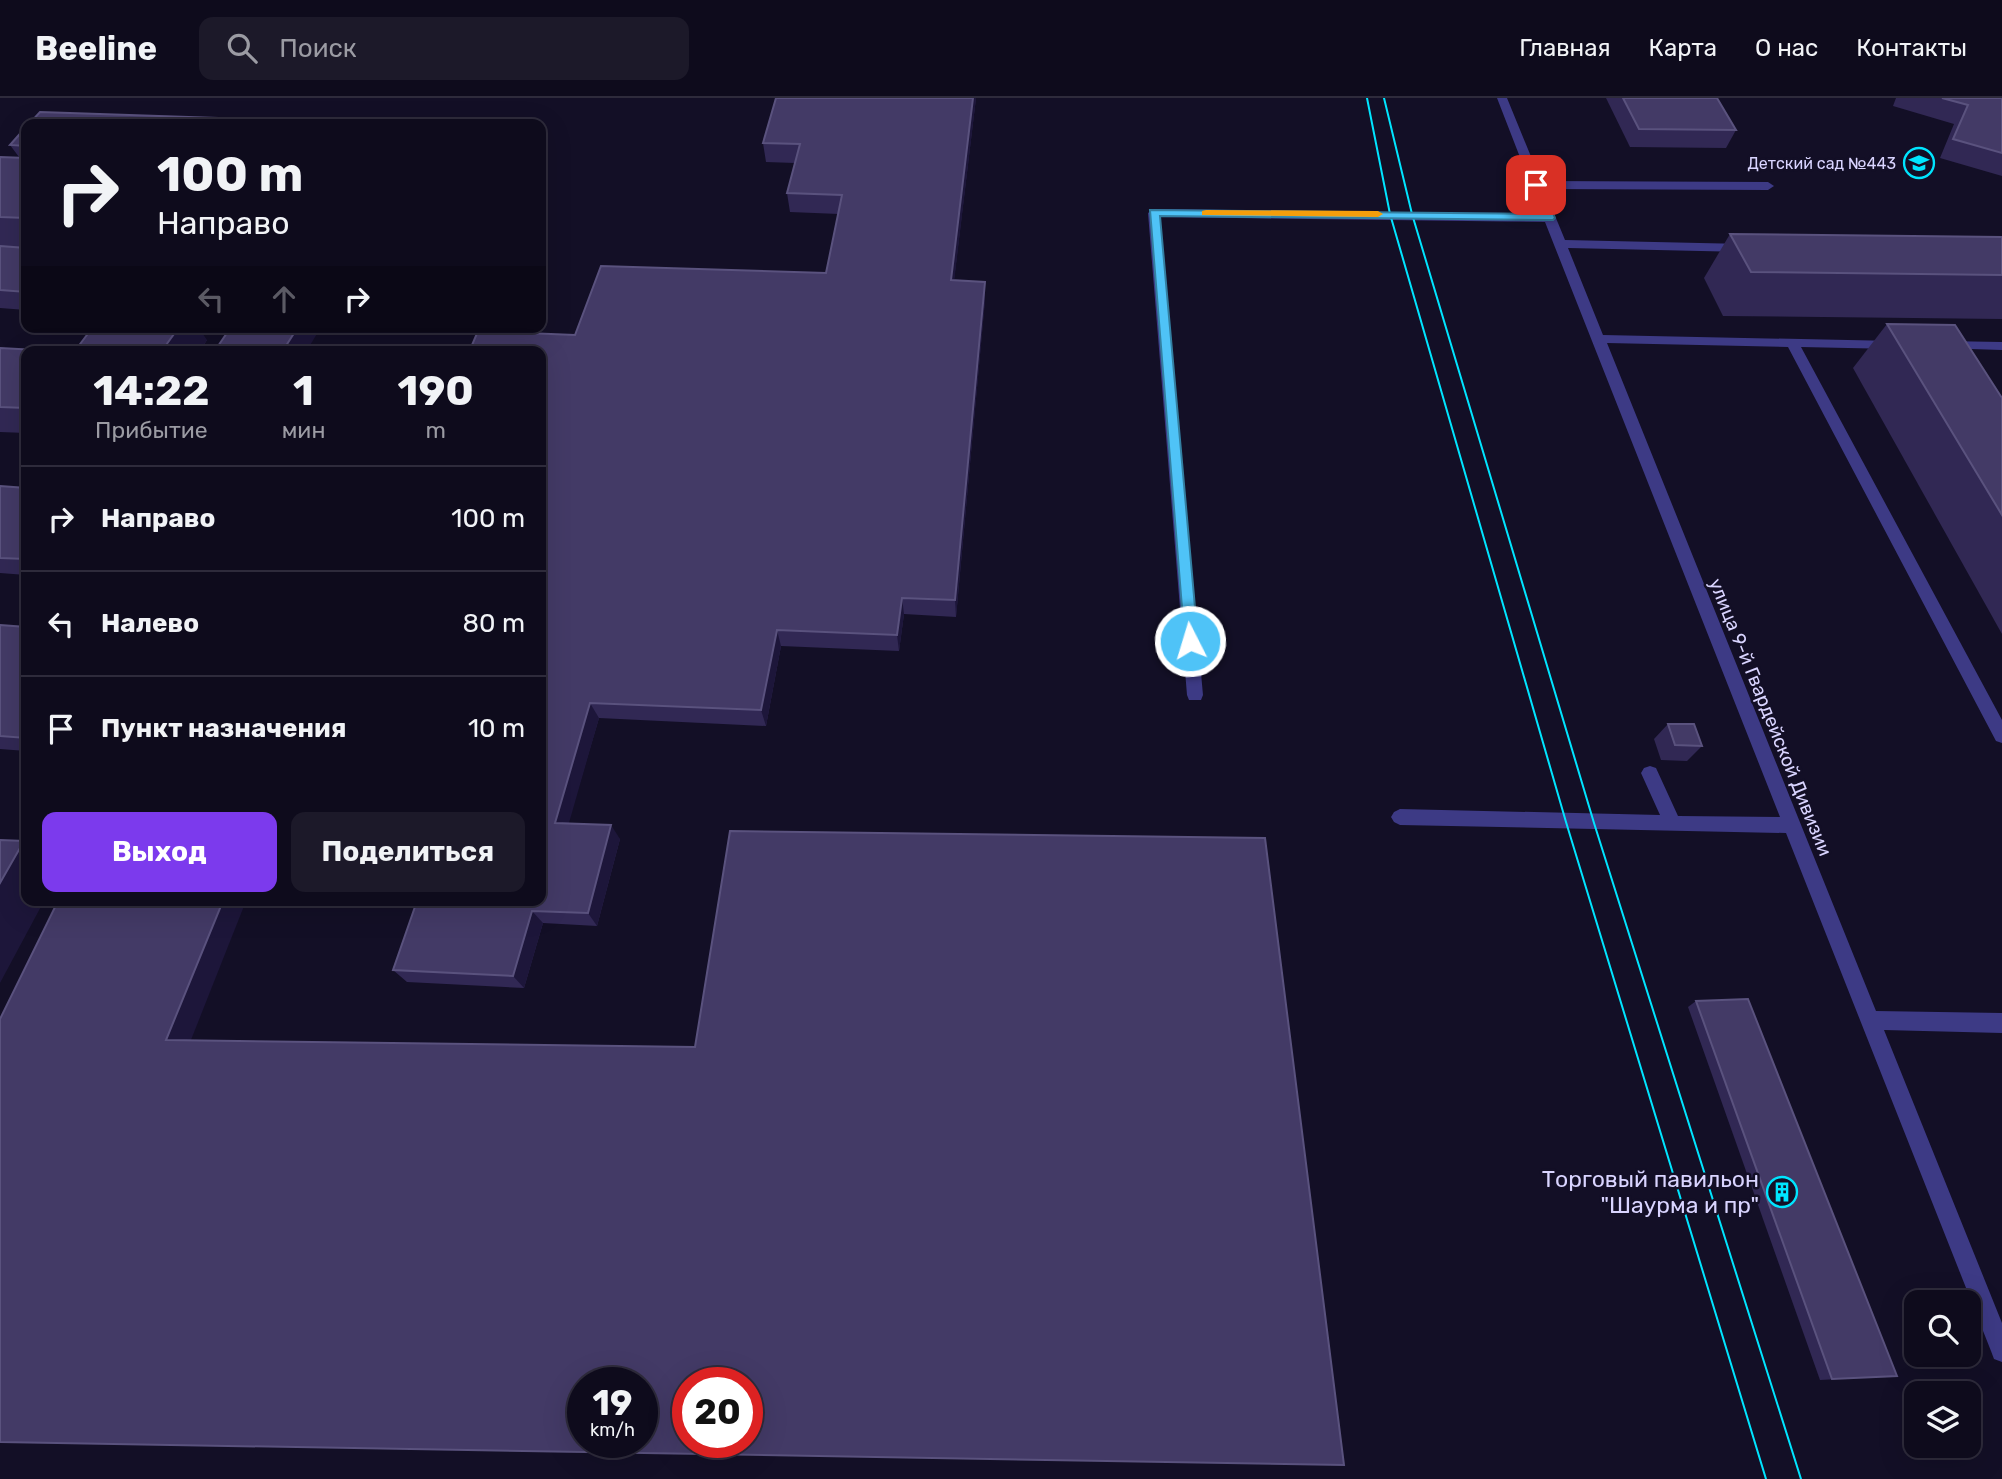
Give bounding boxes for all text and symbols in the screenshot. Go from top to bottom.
search box [199,17,689,80]
text: Beeline [35,29,157,68]
icon: search [223,29,261,67]
text: Поиск [279,33,357,64]
text: Главная [1519,34,1611,62]
text: Карта [1649,34,1717,62]
text: О нас [1755,34,1818,62]
text: Контакты [1856,34,1967,62]
text: 100 m [157,145,303,203]
school or university icon: Детский сад №443 [1902,146,1936,180]
icon: right [42,147,133,238]
place label: Детский сад №443 [1748,154,1896,173]
pin [1506,155,1566,215]
icon: arrive [1517,166,1555,204]
text: Направо [157,204,290,242]
icon: left [192,280,230,318]
icon: ahead [265,280,303,318]
icon: right [338,280,376,318]
text: 14:22 [93,366,210,416]
text: 1 [293,366,314,416]
text: 190 [398,366,474,416]
text: Прибытие [95,416,208,444]
text: мин [282,416,325,444]
text: m [425,416,446,444]
icon: right [42,500,80,538]
text: Направо [101,503,215,534]
text: 100 m [451,503,525,534]
street label: улица 9-й Гвардейской Дивизии [1704,575,1837,859]
position arrow [1153,604,1227,678]
icon: left [42,605,80,643]
text: Налево [101,608,199,639]
text: 80 m [462,608,525,639]
icon: arrive [42,710,80,748]
text: Пункт назначения [101,713,346,744]
text: 10 m [468,713,525,744]
button: Выход [42,812,277,892]
button: Поделиться [291,812,525,892]
place label: Торговый павильон "Шаурма и пр" [1542,1165,1759,1219]
building icon: Торговый павильон "Шаурма и пр" [1765,1175,1799,1209]
map controls [1904,1290,1981,1458]
button: search [1904,1290,1981,1367]
speed limit sign: 20 [672,1367,763,1458]
button: layers [1904,1381,1981,1458]
text: 19 [593,1382,632,1424]
text: km/h [590,1419,635,1441]

